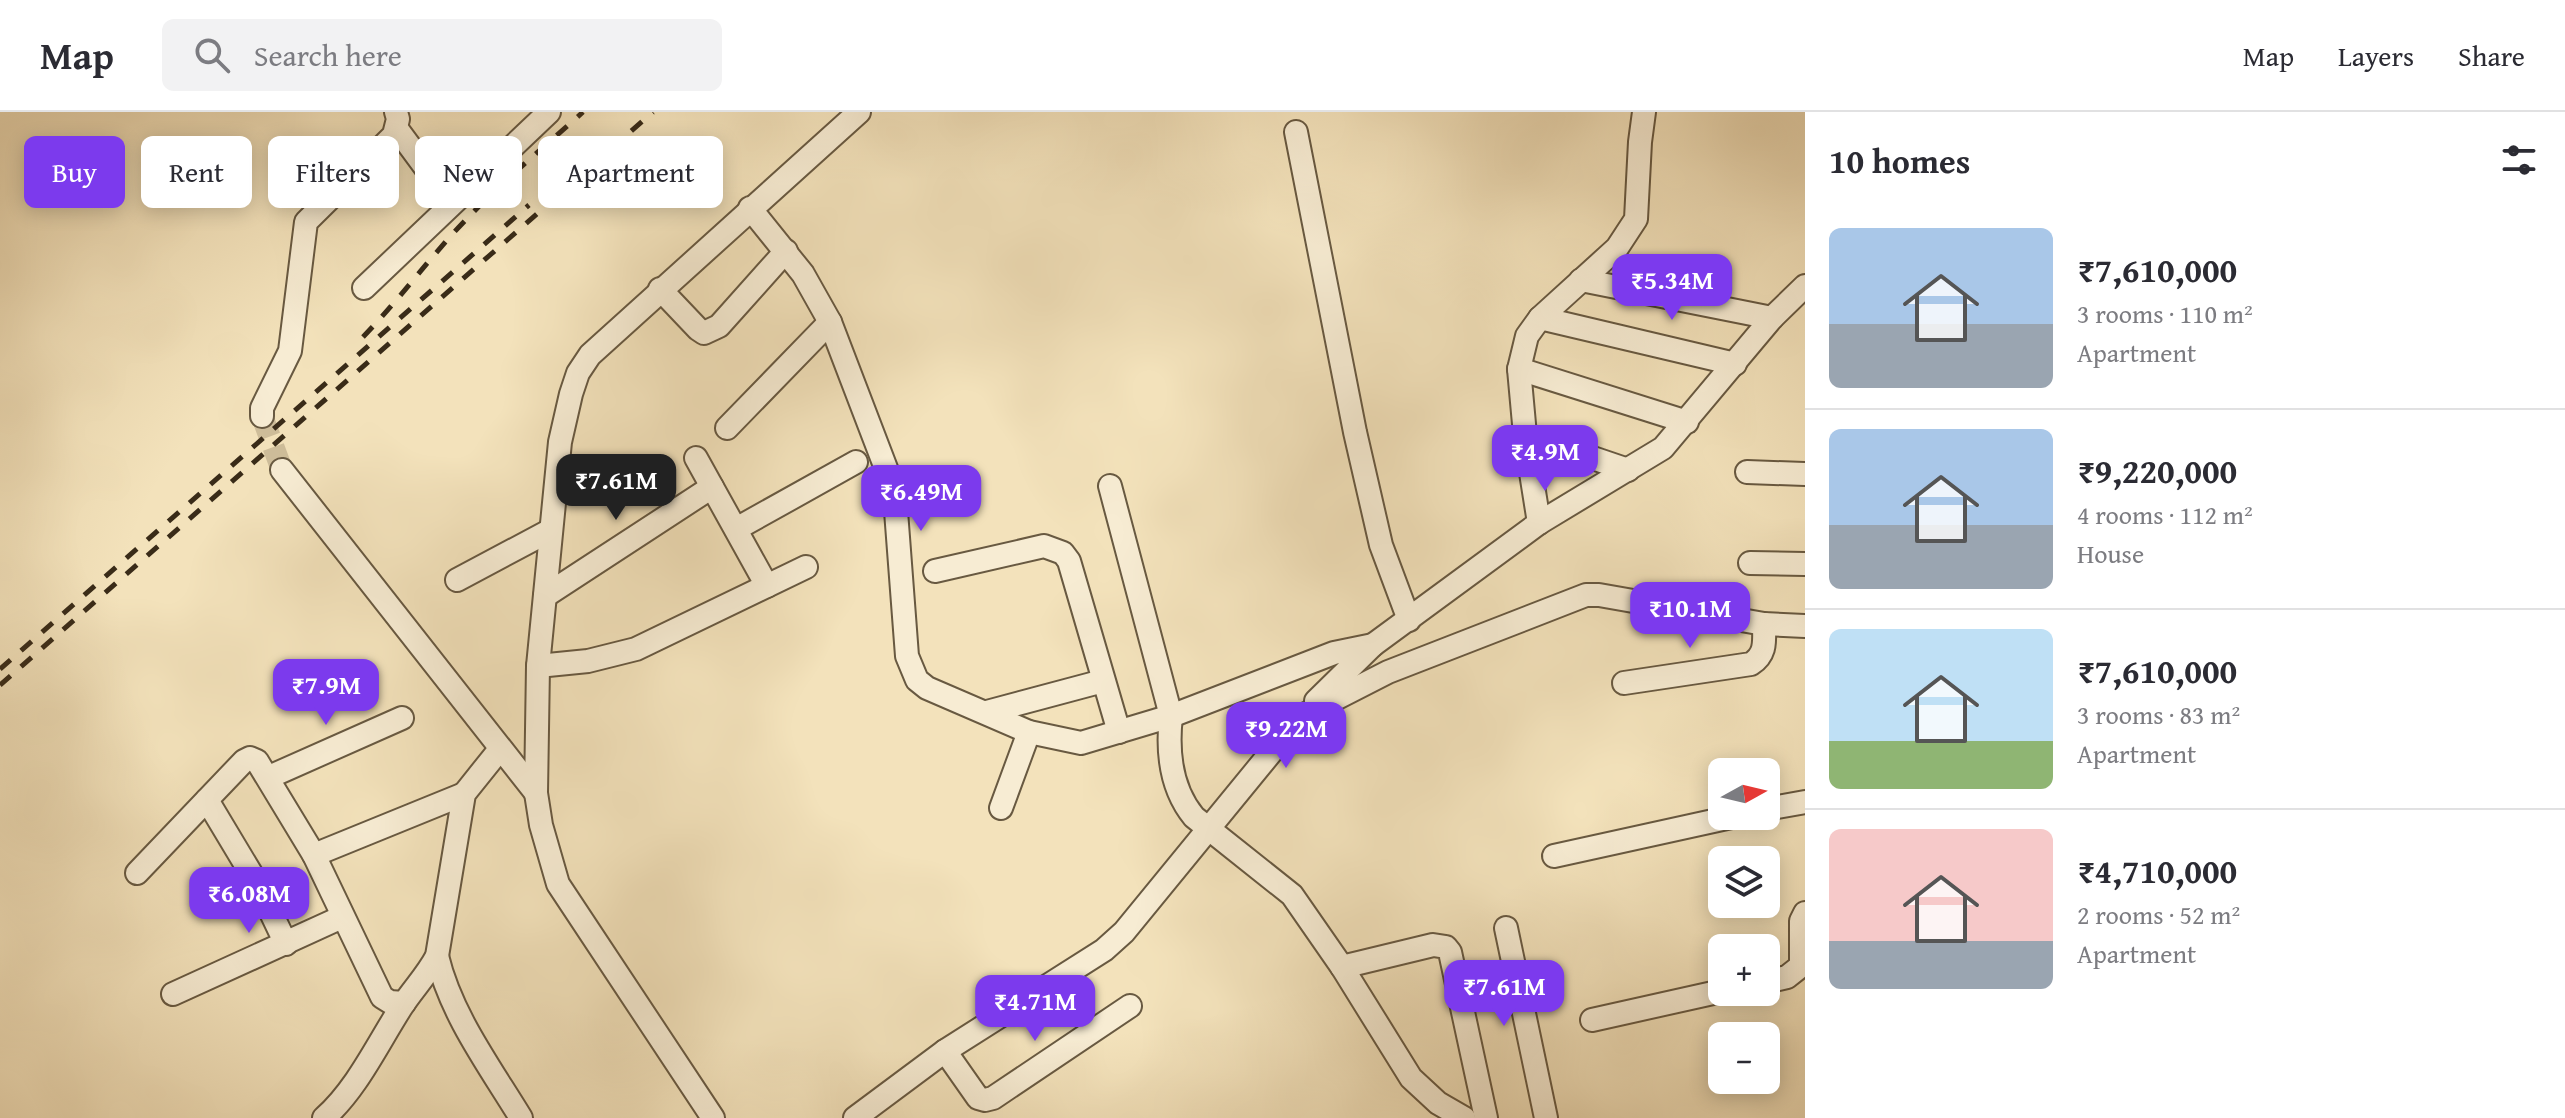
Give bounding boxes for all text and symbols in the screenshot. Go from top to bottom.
search box [162,19,722,91]
text: Map [40,27,114,83]
icon: search [190,33,234,77]
text: Search here [254,33,402,77]
text: Map [2243,35,2294,76]
text: Layers [2338,35,2414,76]
text: Share [2458,35,2525,76]
chip: Buy [24,136,125,208]
chip: Rent [141,136,252,208]
chip: Filters [268,136,399,208]
chip: New [415,136,522,208]
chip: Apartment [538,136,723,208]
text: 10 homes [1829,136,1970,185]
icon: filters [2497,138,2541,182]
text: ₹7,610,000 [2077,245,2237,294]
pin: ₹5.34M [1607,254,1737,322]
text: ₹5.34M [1630,260,1714,299]
icon: home [1893,260,1989,356]
text: 3 rooms · 110 m² [2077,294,2253,333]
text: Apartment [2077,333,2196,372]
pin: ₹4.9M [1489,425,1601,493]
text: ₹4.9M [1510,431,1580,470]
text: ₹9,220,000 [2077,446,2237,495]
pin: ₹7.61M [551,454,681,522]
text: ₹7.61M [574,460,658,499]
icon: home [1893,461,1989,557]
pin: ₹6.49M [856,465,986,533]
text: ₹6.49M [879,471,963,510]
text: 4 rooms · 112 m² [2077,495,2253,534]
text: House [2077,534,2144,573]
pin: ₹10.1M [1625,582,1755,650]
text: ₹10.1M [1648,588,1732,627]
text: ₹7,610,000 [2077,646,2237,695]
pin: ₹7.9M [270,659,382,727]
icon: home [1893,661,1989,757]
text: ₹7.9M [291,665,361,704]
text: 3 rooms · 83 m² [2077,695,2240,734]
pin: ₹9.22M [1221,702,1351,770]
text: ₹9.22M [1244,708,1328,747]
text: Apartment [2077,734,2196,773]
north arrow [1708,758,1780,830]
map controls [1708,758,1780,1094]
button: layers [1708,846,1780,918]
text: ₹4,710,000 [2077,846,2237,895]
icon: home [1893,861,1989,957]
pin: ₹6.08M [184,867,314,935]
text: ₹6.08M [207,873,291,912]
text: 2 rooms · 52 m² [2077,895,2240,934]
button: + [1708,934,1780,1006]
text: Apartment [2077,934,2196,973]
pin: ₹7.61M [1439,960,1569,1028]
text: ₹7.61M [1462,966,1546,1005]
pin: ₹4.71M [970,975,1100,1043]
text: ₹4.71M [993,981,1077,1020]
button: − [1708,1022,1780,1094]

